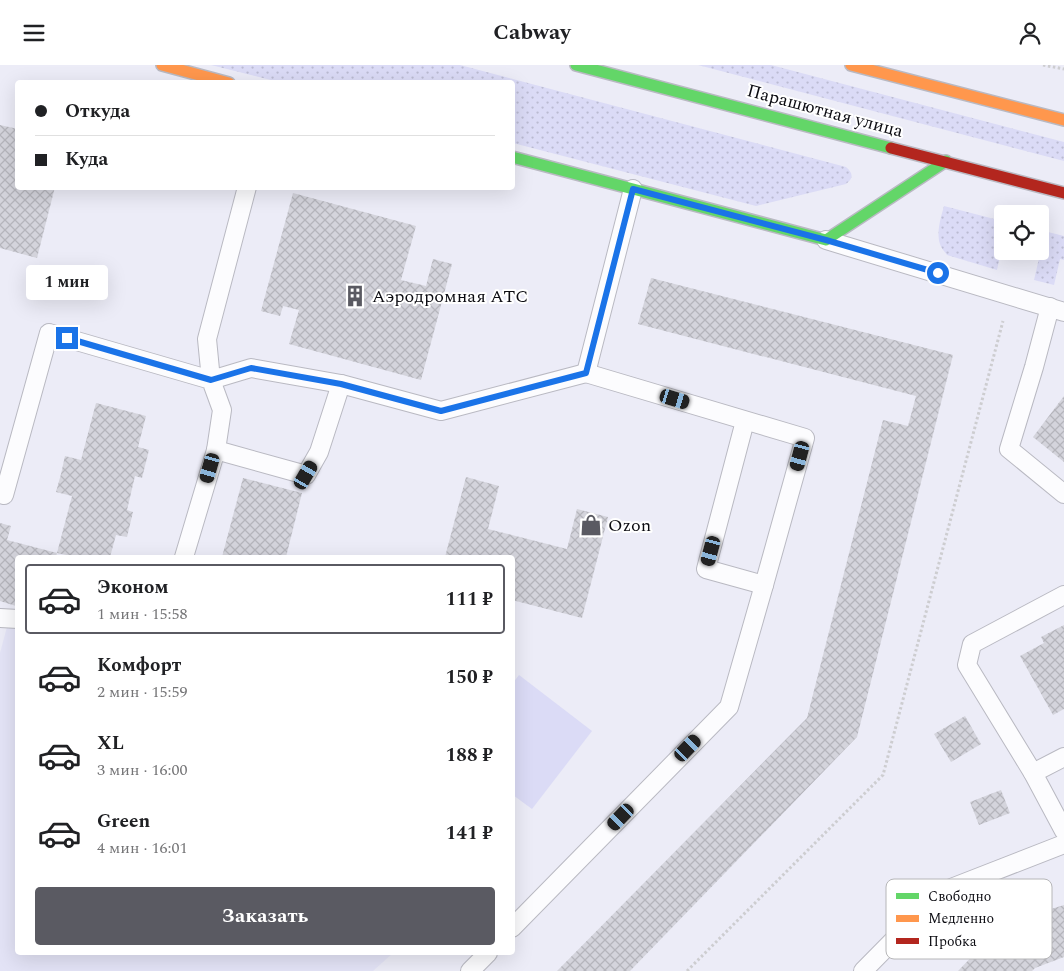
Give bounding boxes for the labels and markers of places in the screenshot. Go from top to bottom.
building icon: Аэродромная АТС [342,283,368,309]
place label: Аэродромная АТС [372,283,528,310]
shop icon: Ozon [578,512,604,538]
place label: Ozon [608,512,651,539]

